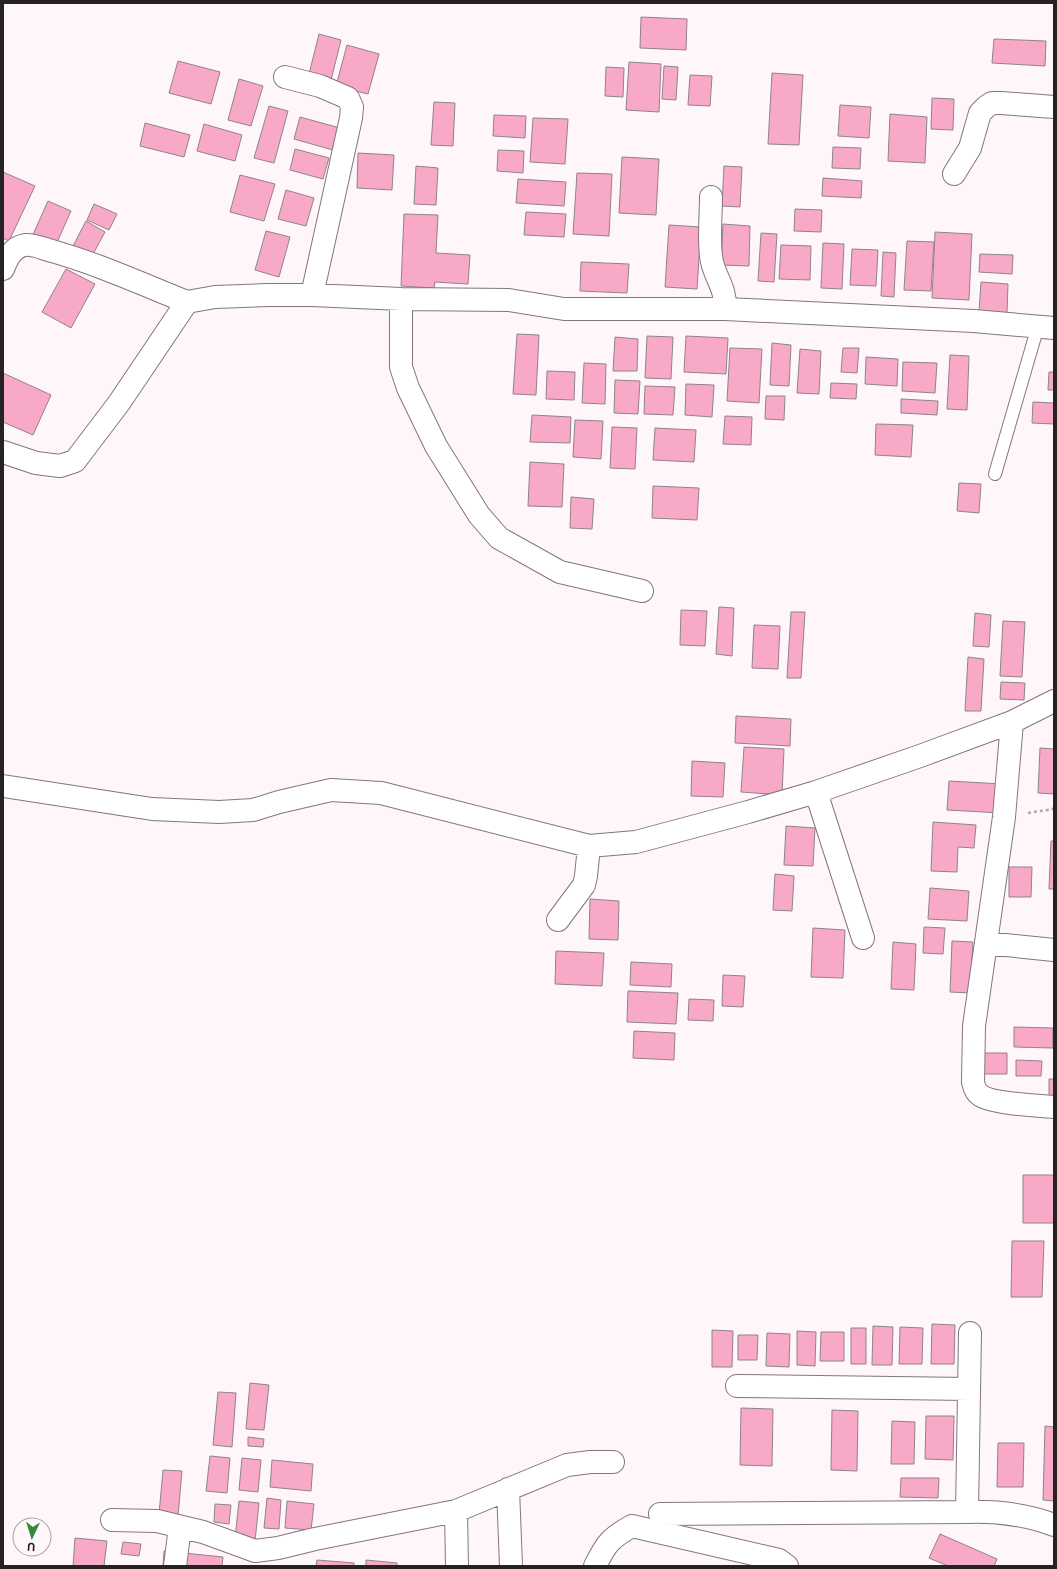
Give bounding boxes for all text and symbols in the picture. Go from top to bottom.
north arrow [12,1517,52,1557]
text: U [27,1540,36,1554]

